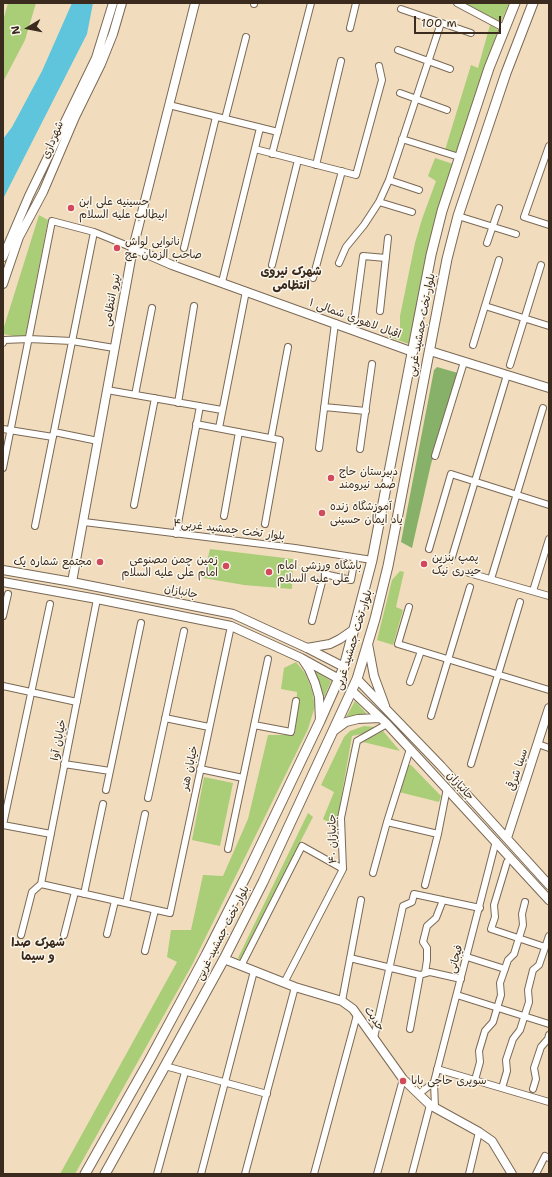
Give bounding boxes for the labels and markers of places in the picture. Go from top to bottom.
place label: حسینیه علی ابن ابیطالب علیه السلام [79,195,167,221]
marker: حسینیه علی ابن ابیطالب علیه السلام [66,203,76,213]
place label: نانوایی لواش صاحب الزمان عج [125,235,202,261]
marker: نانوایی لواش صاحب الزمان عج [112,243,122,253]
place label: دبیرستان حاج صمد نیرومند [339,465,398,491]
marker: دبیرستان حاج صمد نیرومند [326,473,336,483]
place label: آموزشگاه زنده یاد ایمان حسینی [330,500,403,526]
marker: آموزشگاه زنده یاد ایمان حسینی [317,508,327,518]
place label: پمپ بنزین حیدری نیک [432,551,481,577]
place label: زمین چمن مصنوعی امام علی علیه السلام [121,553,218,579]
place label: مجتمع شماره یک [13,555,92,569]
marker: مجتمع شماره یک [95,557,105,567]
place label: باشگاه ورزشی امام علی علیه السلام [277,559,362,585]
marker: پمپ بنزین حیدری نیک [419,559,429,569]
marker: زمین چمن مصنوعی امام علی علیه السلام [221,561,231,571]
marker: باشگاه ورزشی امام علی علیه السلام [264,567,274,577]
place label: سوپری حاجی بابا [411,1074,486,1088]
marker: سوپری حاجی بابا [398,1076,408,1086]

